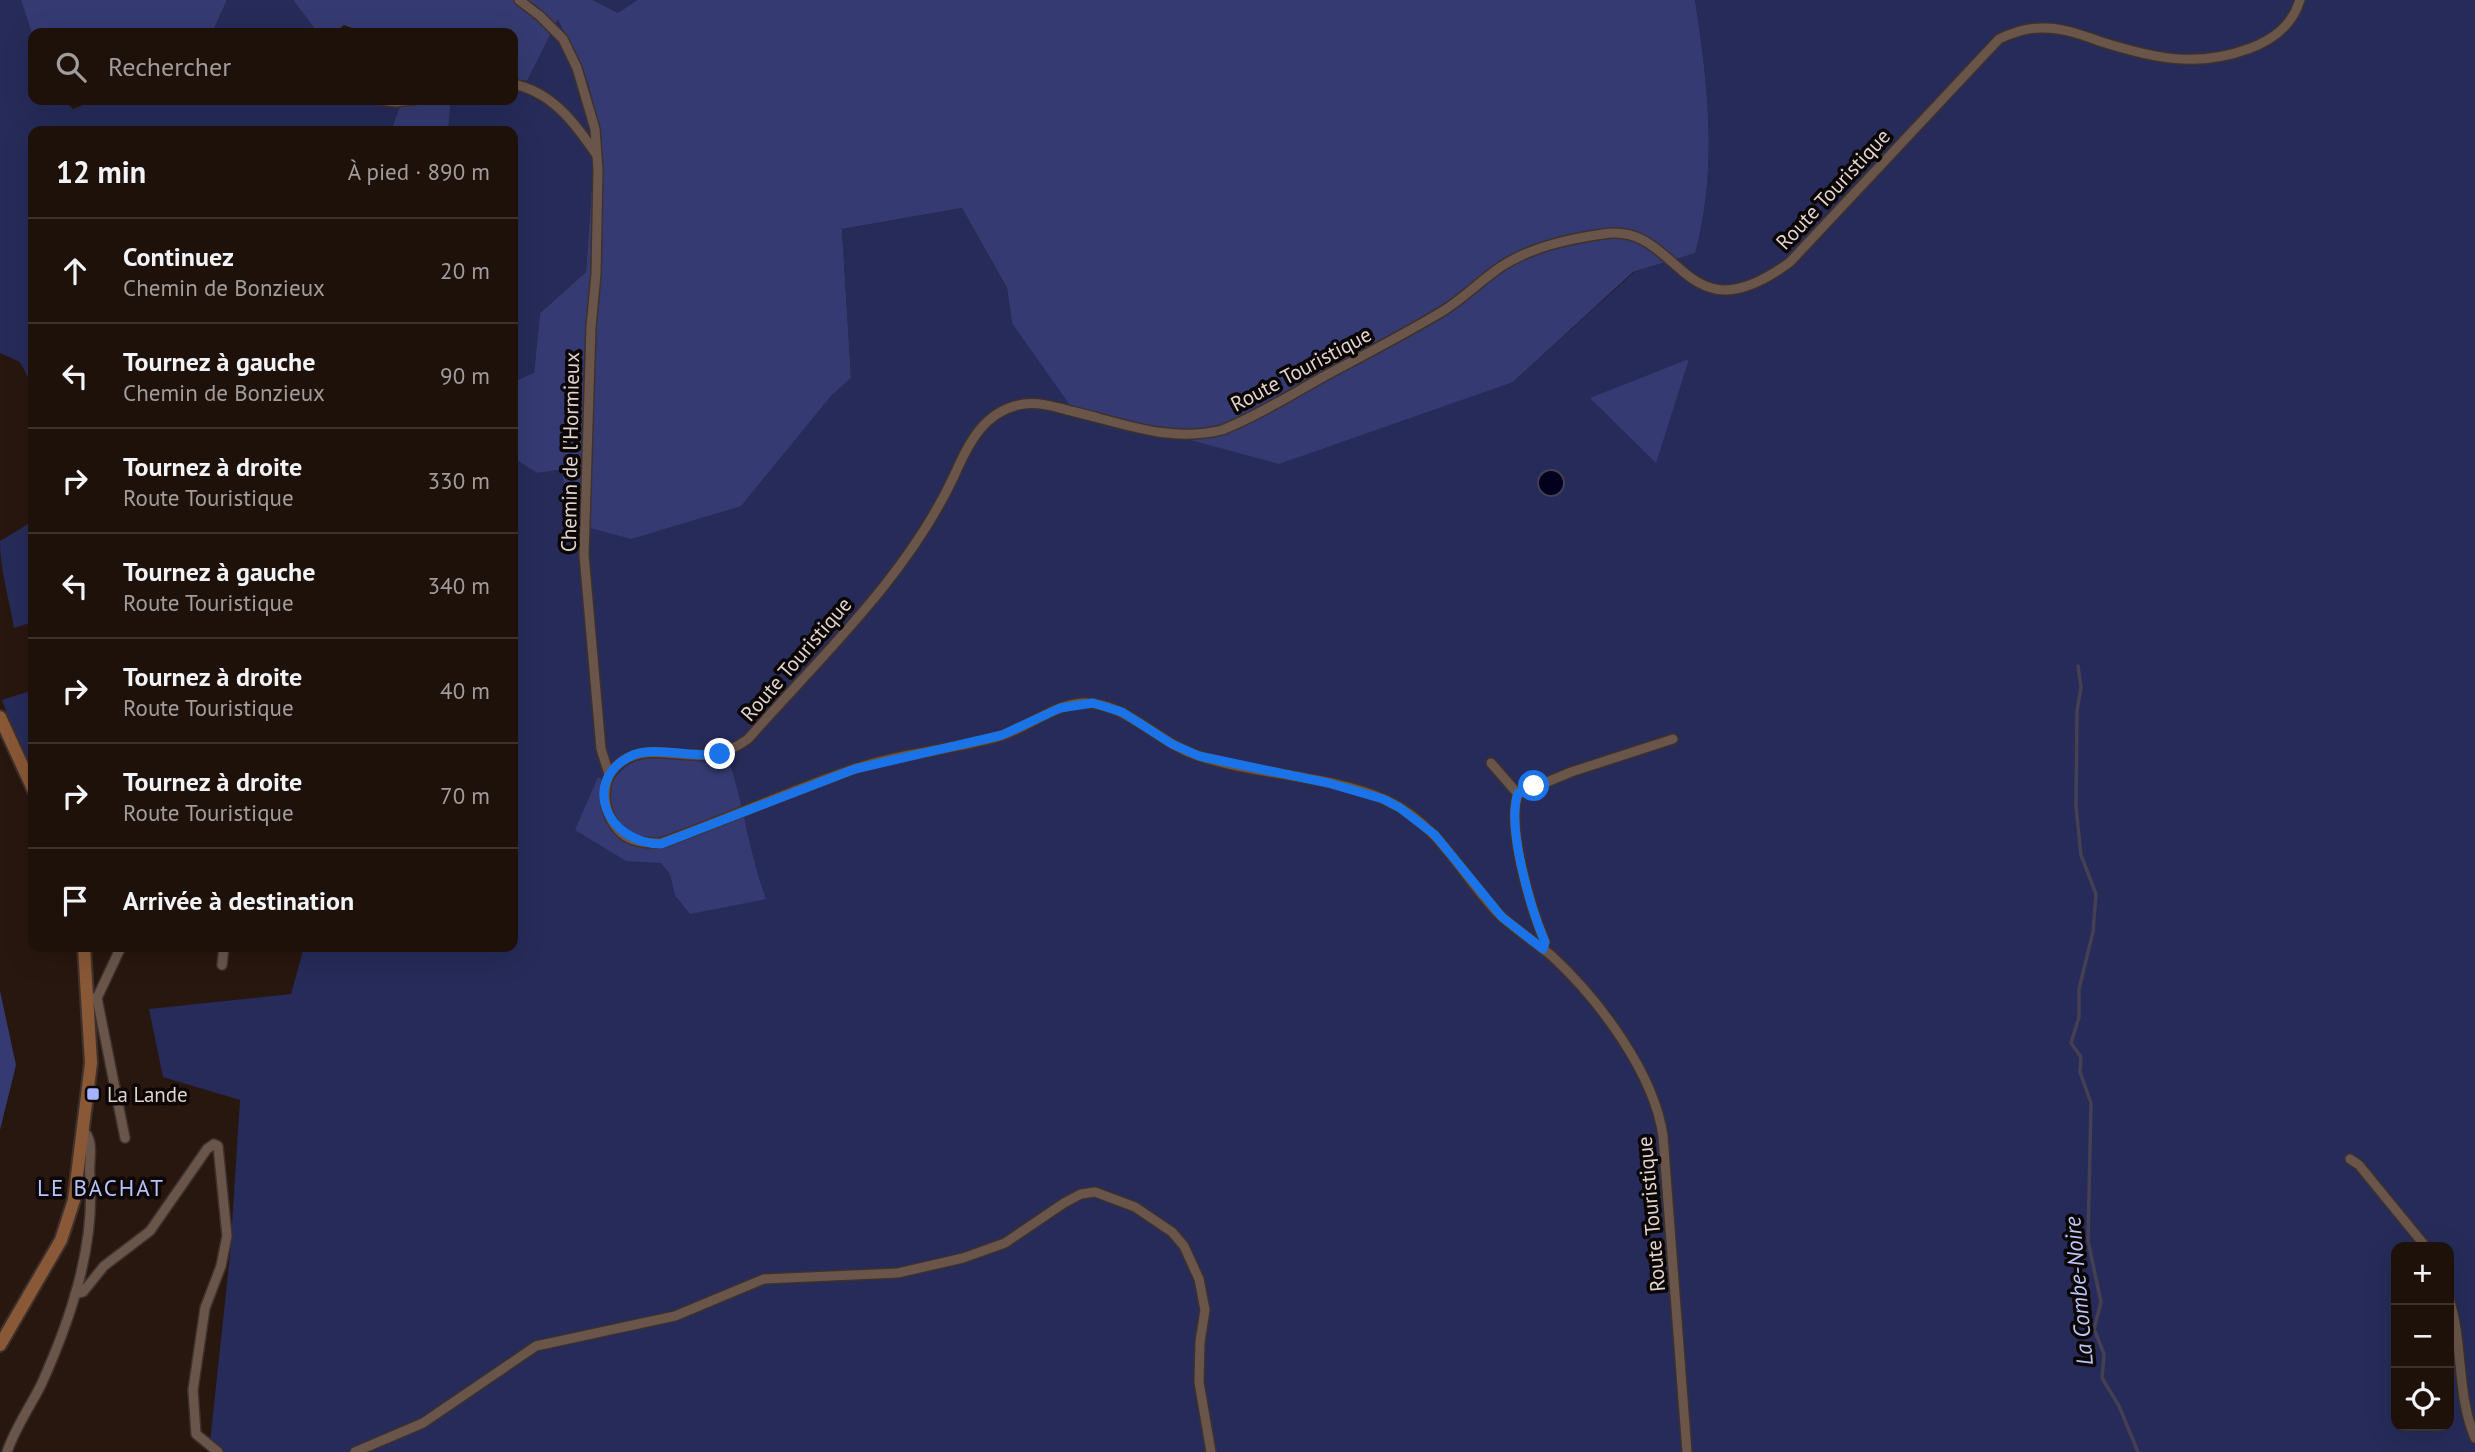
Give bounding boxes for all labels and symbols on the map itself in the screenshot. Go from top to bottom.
street label: Route Touristique [1770,123,1896,255]
street label: Route Touristique [1226,321,1376,417]
street label: Chemin de l'Hormieux [555,352,585,552]
street label: Route Touristique [735,591,857,727]
route end [704,738,735,769]
route start [1518,770,1549,801]
place label: La Lande [107,1081,188,1108]
marker: La Lande [85,1086,101,1102]
street label: Route Touristique [1631,1135,1671,1293]
district label: LE BACHAT [37,1173,165,1202]
water label: La Combe-Noire [2057,1215,2099,1367]

